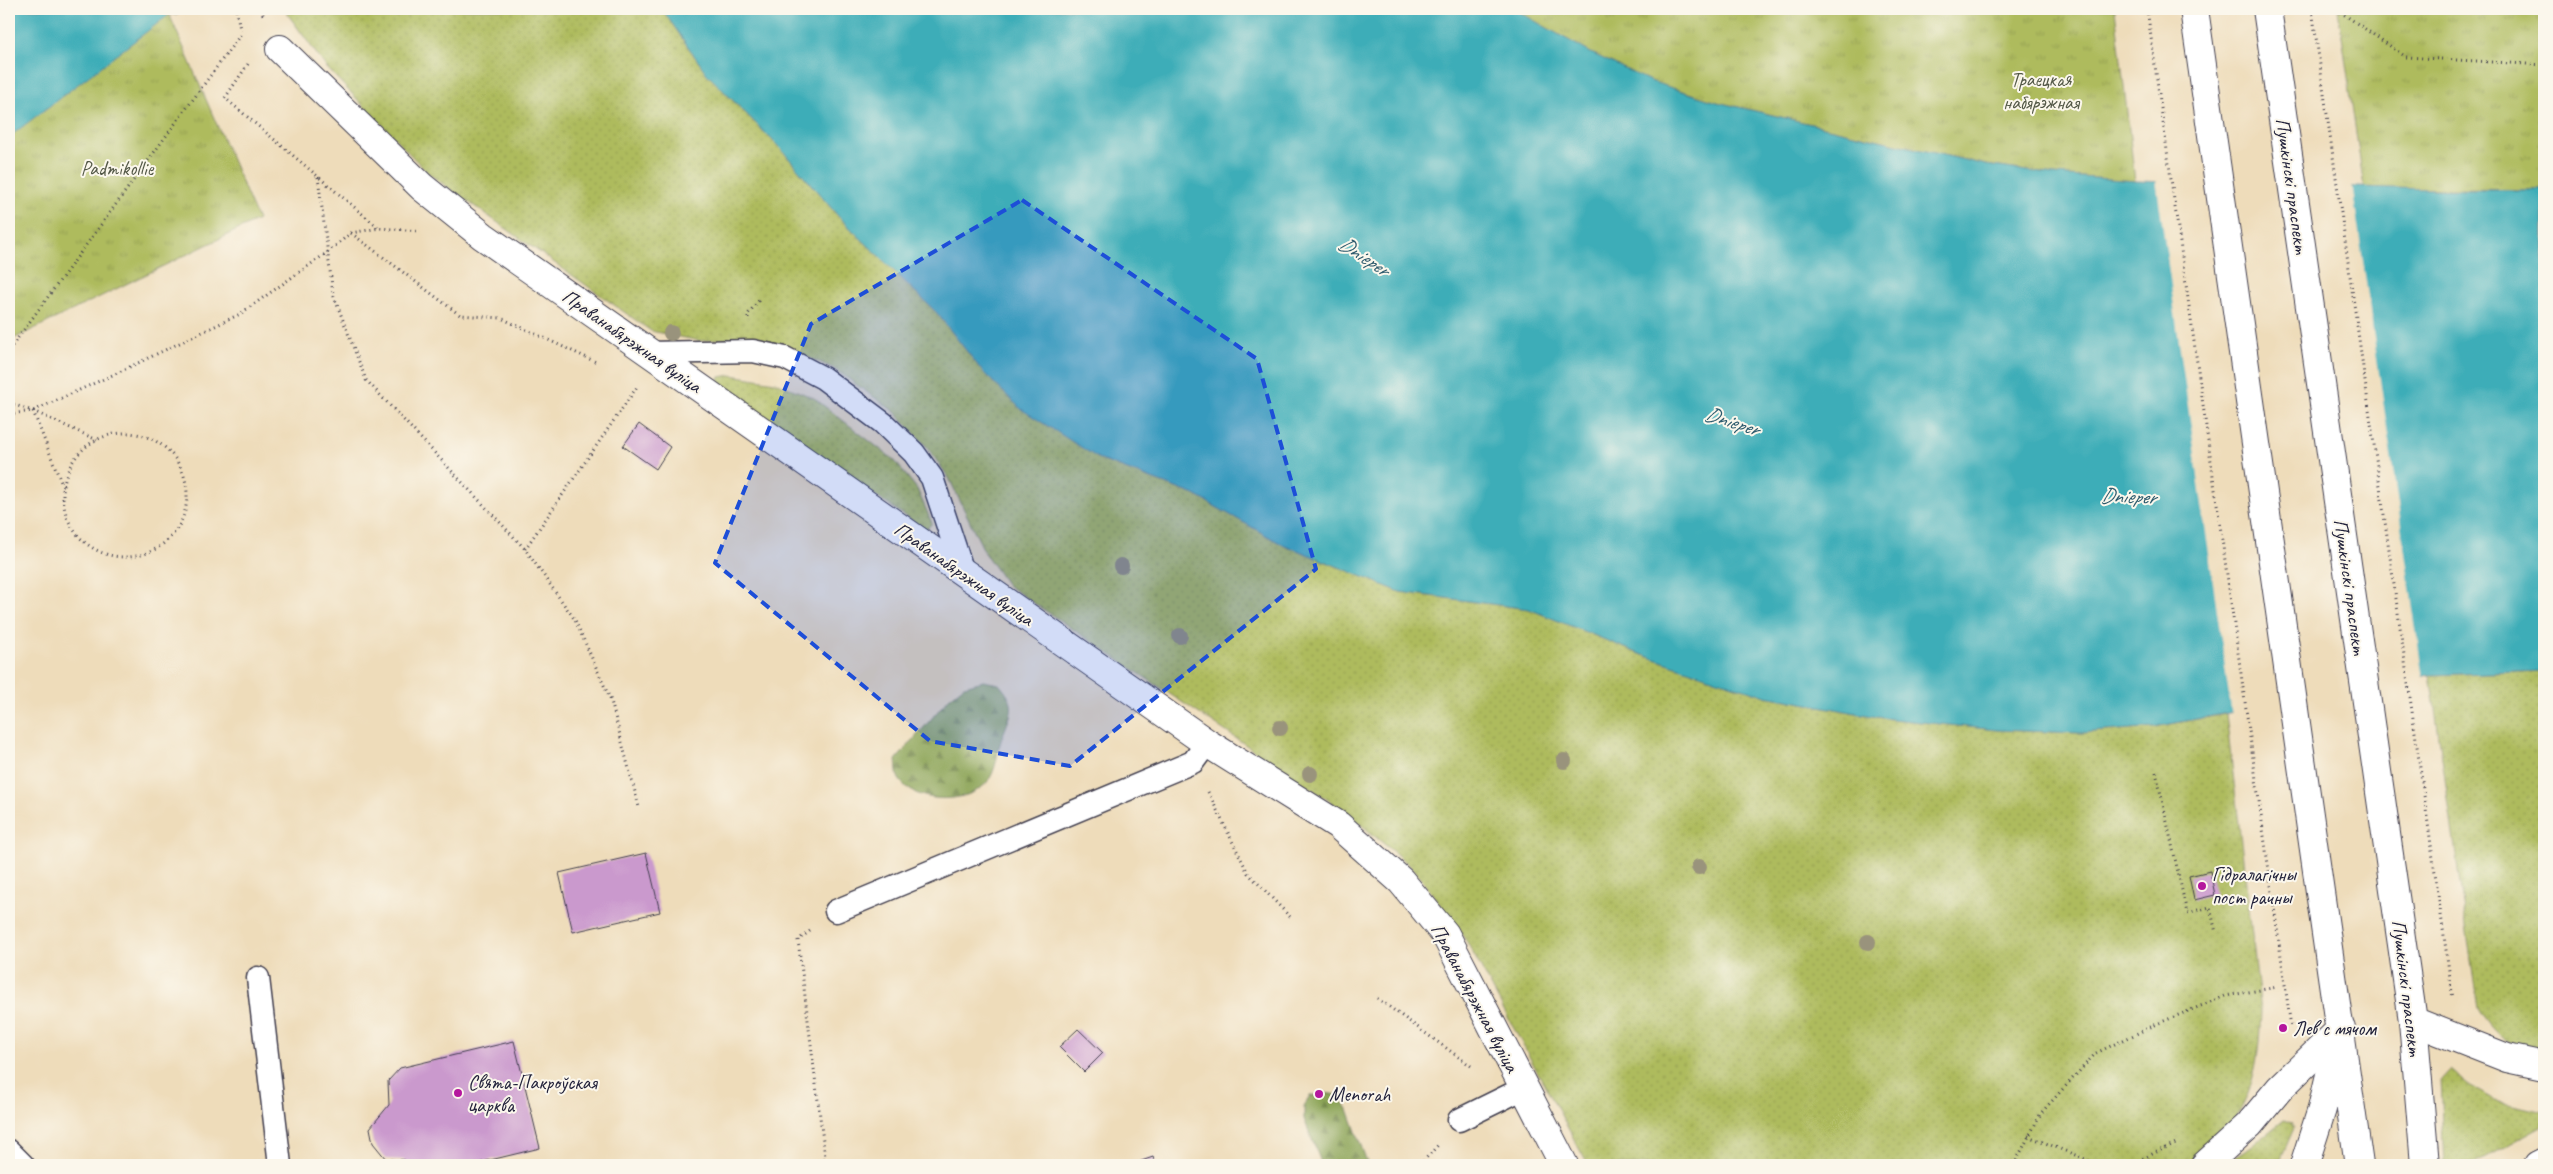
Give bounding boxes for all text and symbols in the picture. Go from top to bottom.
park label: Траецкая набярэжная [2003,67,2081,115]
street label: Пушкінскі праспект [2270,116,2314,256]
park label: Padmikollie [81,156,155,181]
water label: Dnieper [1334,230,1397,284]
street label: Праванабярэжная вуліца [557,284,708,399]
water label: Dnieper [1702,400,1765,443]
water label: Dnieper [2100,482,2159,510]
street label: Праванабярэжная вуліца [889,517,1040,632]
street label: Пушкінскі праспект [2328,517,2372,657]
place label: Гідралагічны пост рачны [2212,862,2297,910]
marker: Гідралагічны пост рачны [2196,880,2208,892]
street label: Пушкінскі праспект [2386,918,2428,1058]
street label: Праванабярэжная вуліца [1425,919,1525,1078]
place label: Лев с мячом [2293,1016,2377,1041]
marker: Лев с мячом [2277,1022,2289,1034]
place label: Свята-Пакроўская царква [468,1070,598,1118]
place label: Menorah [1329,1082,1391,1107]
marker: Свята-Пакроўская царква [452,1087,464,1099]
marker: Menorah [1313,1088,1325,1100]

